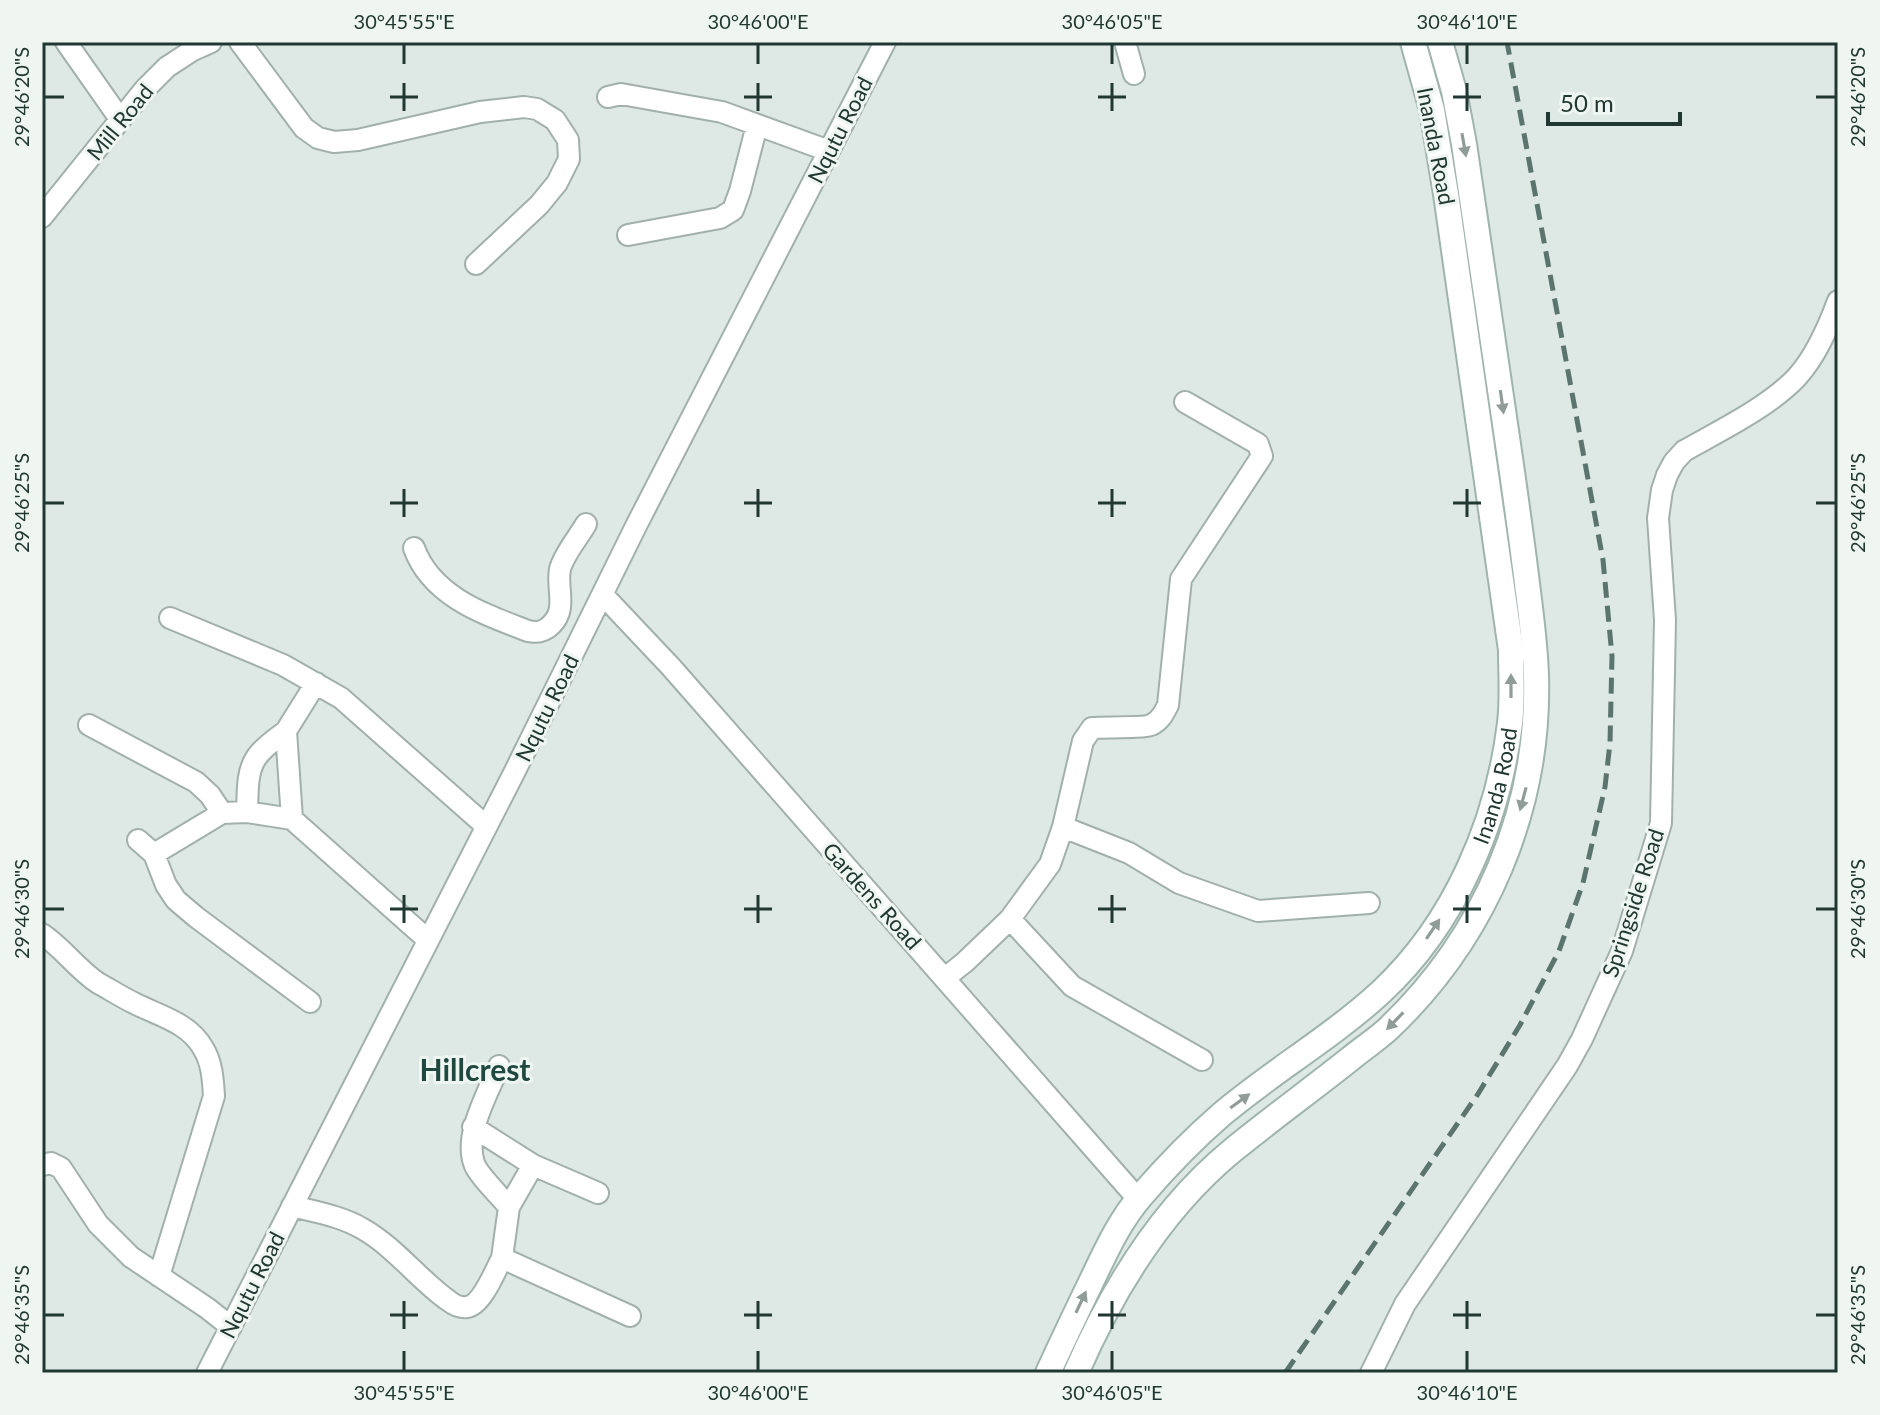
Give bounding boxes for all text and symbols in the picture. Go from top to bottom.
text: 30°45'55"E [354,9,454,33]
text: 30°46'00"E [708,9,808,33]
text: 30°46'05"E [1062,9,1162,33]
text: 30°46'10"E [1417,9,1517,33]
text: 29°46'20"S [9,47,33,147]
text: 29°46'20"S [1845,47,1869,147]
street label: Nqutu Road [801,72,878,187]
scale bar [1548,76,1680,126]
street label: Mill Road [81,78,159,165]
street label: Inanda Road [1412,85,1461,207]
text: 50 m [1560,88,1614,117]
one-way arrow [1459,133,1471,158]
one-way arrow [1496,390,1509,415]
text: 29°46'25"S [9,453,33,553]
text: 29°46'25"S [1845,453,1869,553]
street label: Nqutu Road [509,650,584,766]
one-way arrow [1505,673,1517,698]
street label: Inanda Road [1467,726,1522,848]
one-way arrow [1516,786,1528,811]
street label: Springside Road [1596,825,1669,980]
street label: Gardens Road [817,837,927,955]
text: 29°46'30"S [9,859,33,959]
text: 29°46'30"S [1845,859,1869,959]
one-way arrow [1425,919,1440,940]
one-way arrow [1386,1011,1405,1030]
district label: Hillcrest [419,1051,531,1087]
one-way arrow [1230,1094,1250,1110]
street label: Nqutu Road [213,1227,290,1342]
text: 29°46'35"S [9,1265,33,1365]
text: 29°46'35"S [1845,1265,1869,1365]
one-way arrow [1074,1291,1088,1314]
text: 30°45'55"E [354,1380,454,1404]
text: 30°46'00"E [708,1380,808,1404]
text: 30°46'05"E [1062,1380,1162,1404]
text: 30°46'10"E [1417,1380,1517,1404]

